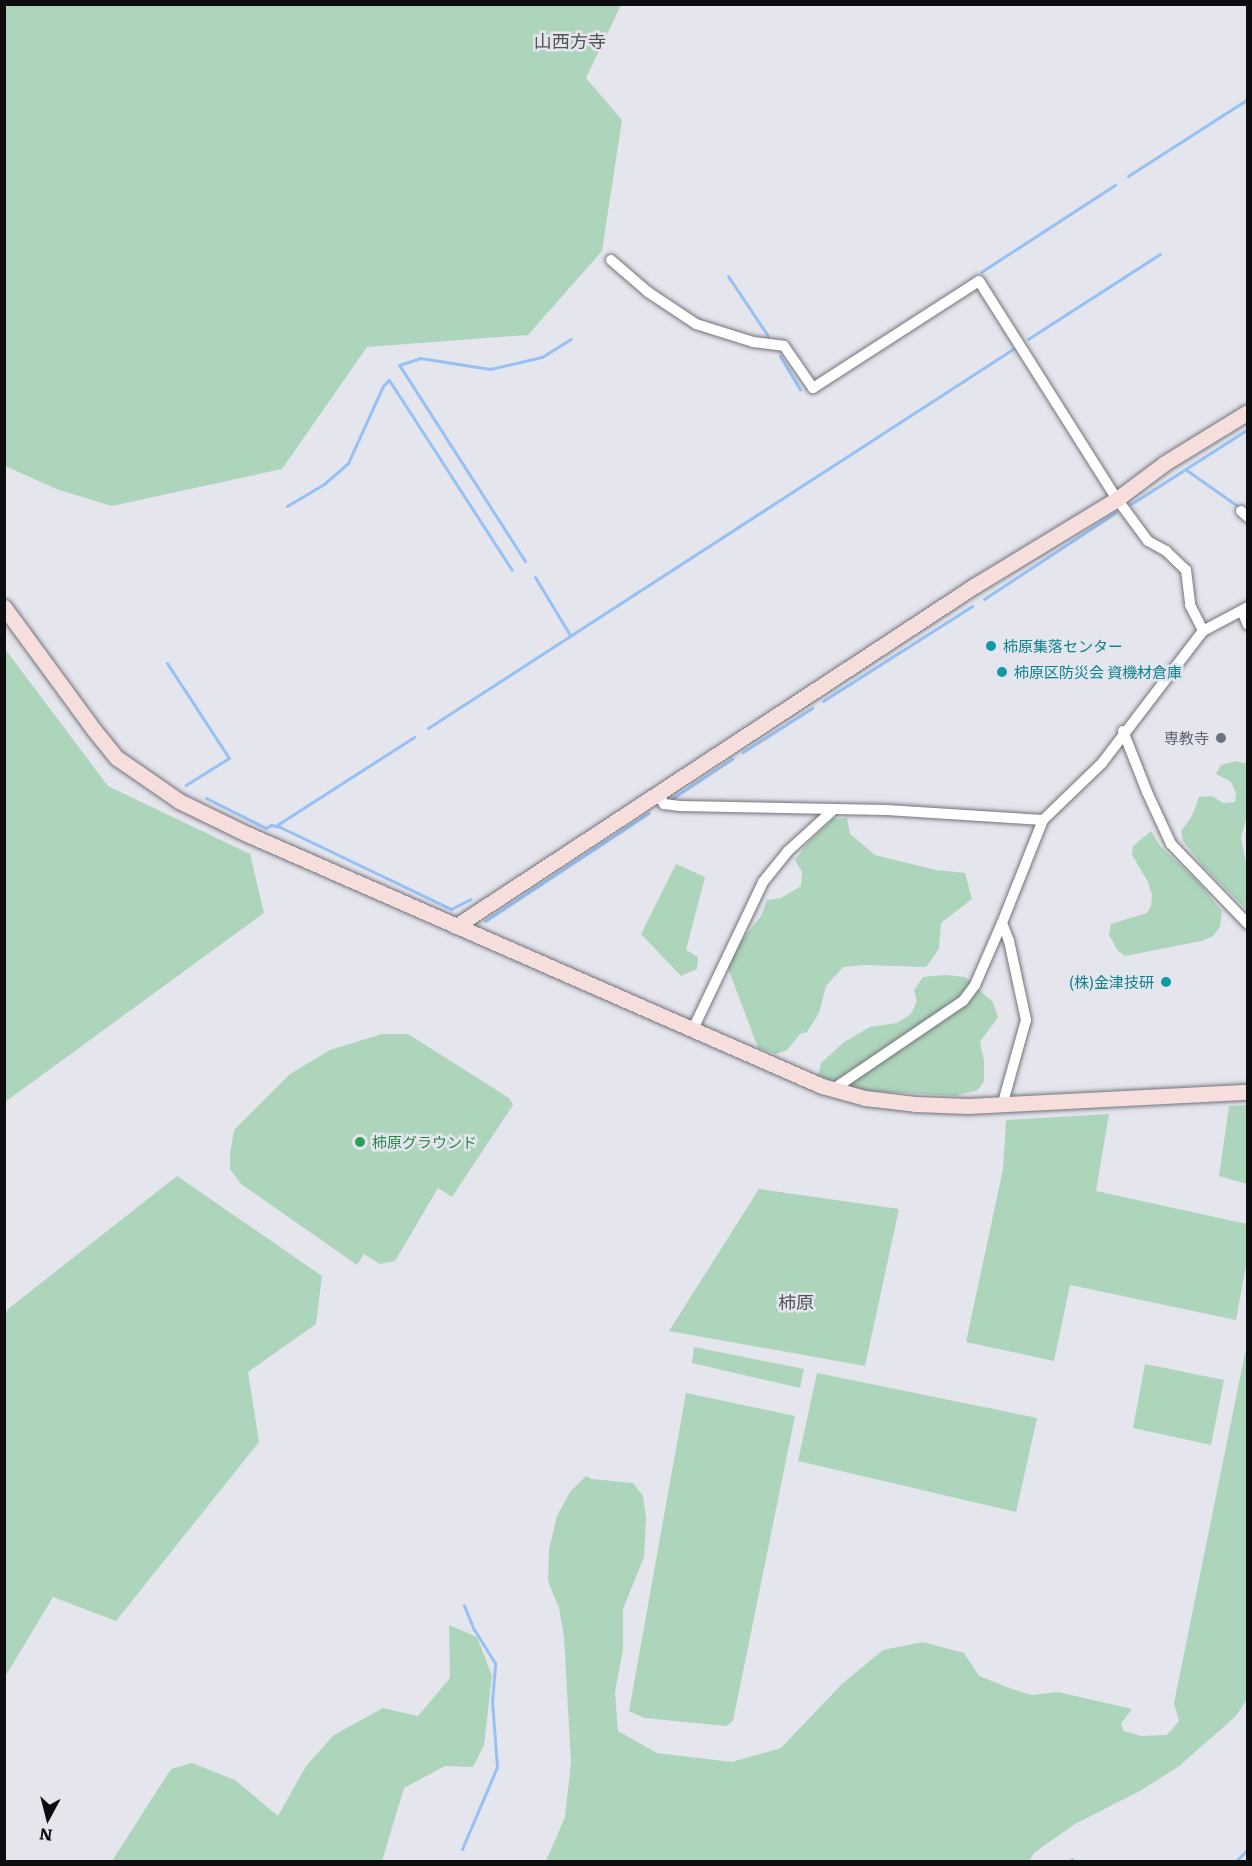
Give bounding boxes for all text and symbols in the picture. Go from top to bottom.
district label: 山西方寺 [534,30,606,52]
place label: 柿原集落センター [1003,637,1123,655]
marker: 柿原集落センター [984,639,998,653]
place label: 柿原区防災会 資機材倉庫 [1014,663,1182,681]
marker: 柿原区防災会 資機材倉庫 [995,665,1009,679]
place label: 専教寺 [1164,729,1209,747]
marker: 専教寺 [1214,731,1228,745]
place label: (株)金津技研 [1069,973,1154,991]
marker: (株)金津技研 [1159,975,1173,989]
place label: 柿原グラウンド [372,1133,477,1151]
marker: 柿原グラウンド [353,1135,367,1149]
district label: 柿原 [778,1291,814,1313]
north arrow [18,1788,78,1848]
text: N [38,1823,54,1849]

